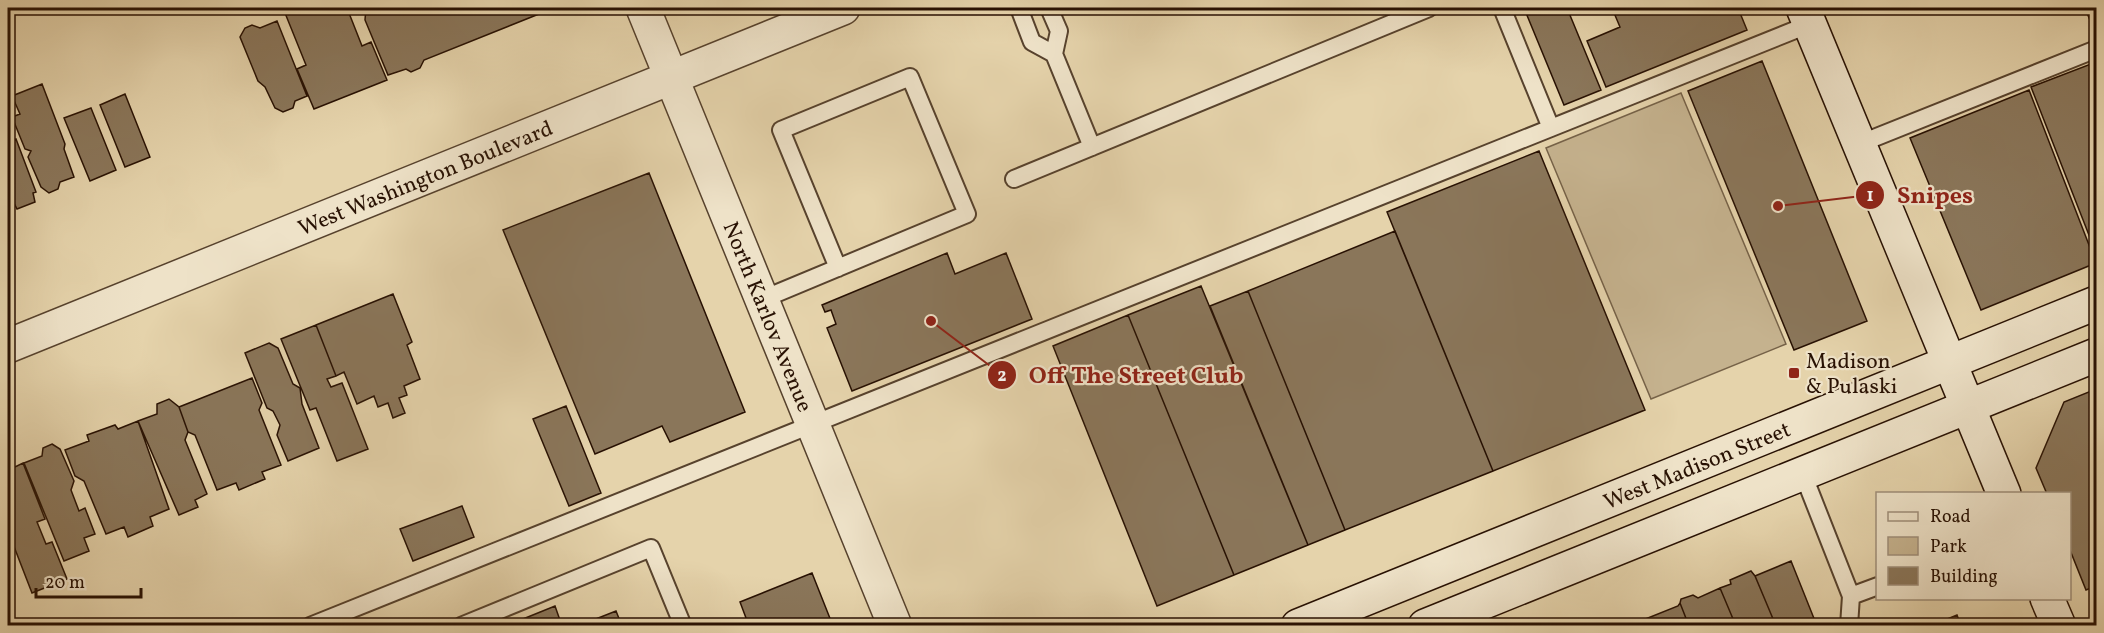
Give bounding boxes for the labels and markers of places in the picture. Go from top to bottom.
callout: Snipes [1855,174,1985,216]
place label: Madison & Pulaski [1806,347,1897,403]
callout: Off The Street Club [987,354,1254,396]
marker: Madison & Pulaski [1787,366,1801,380]

